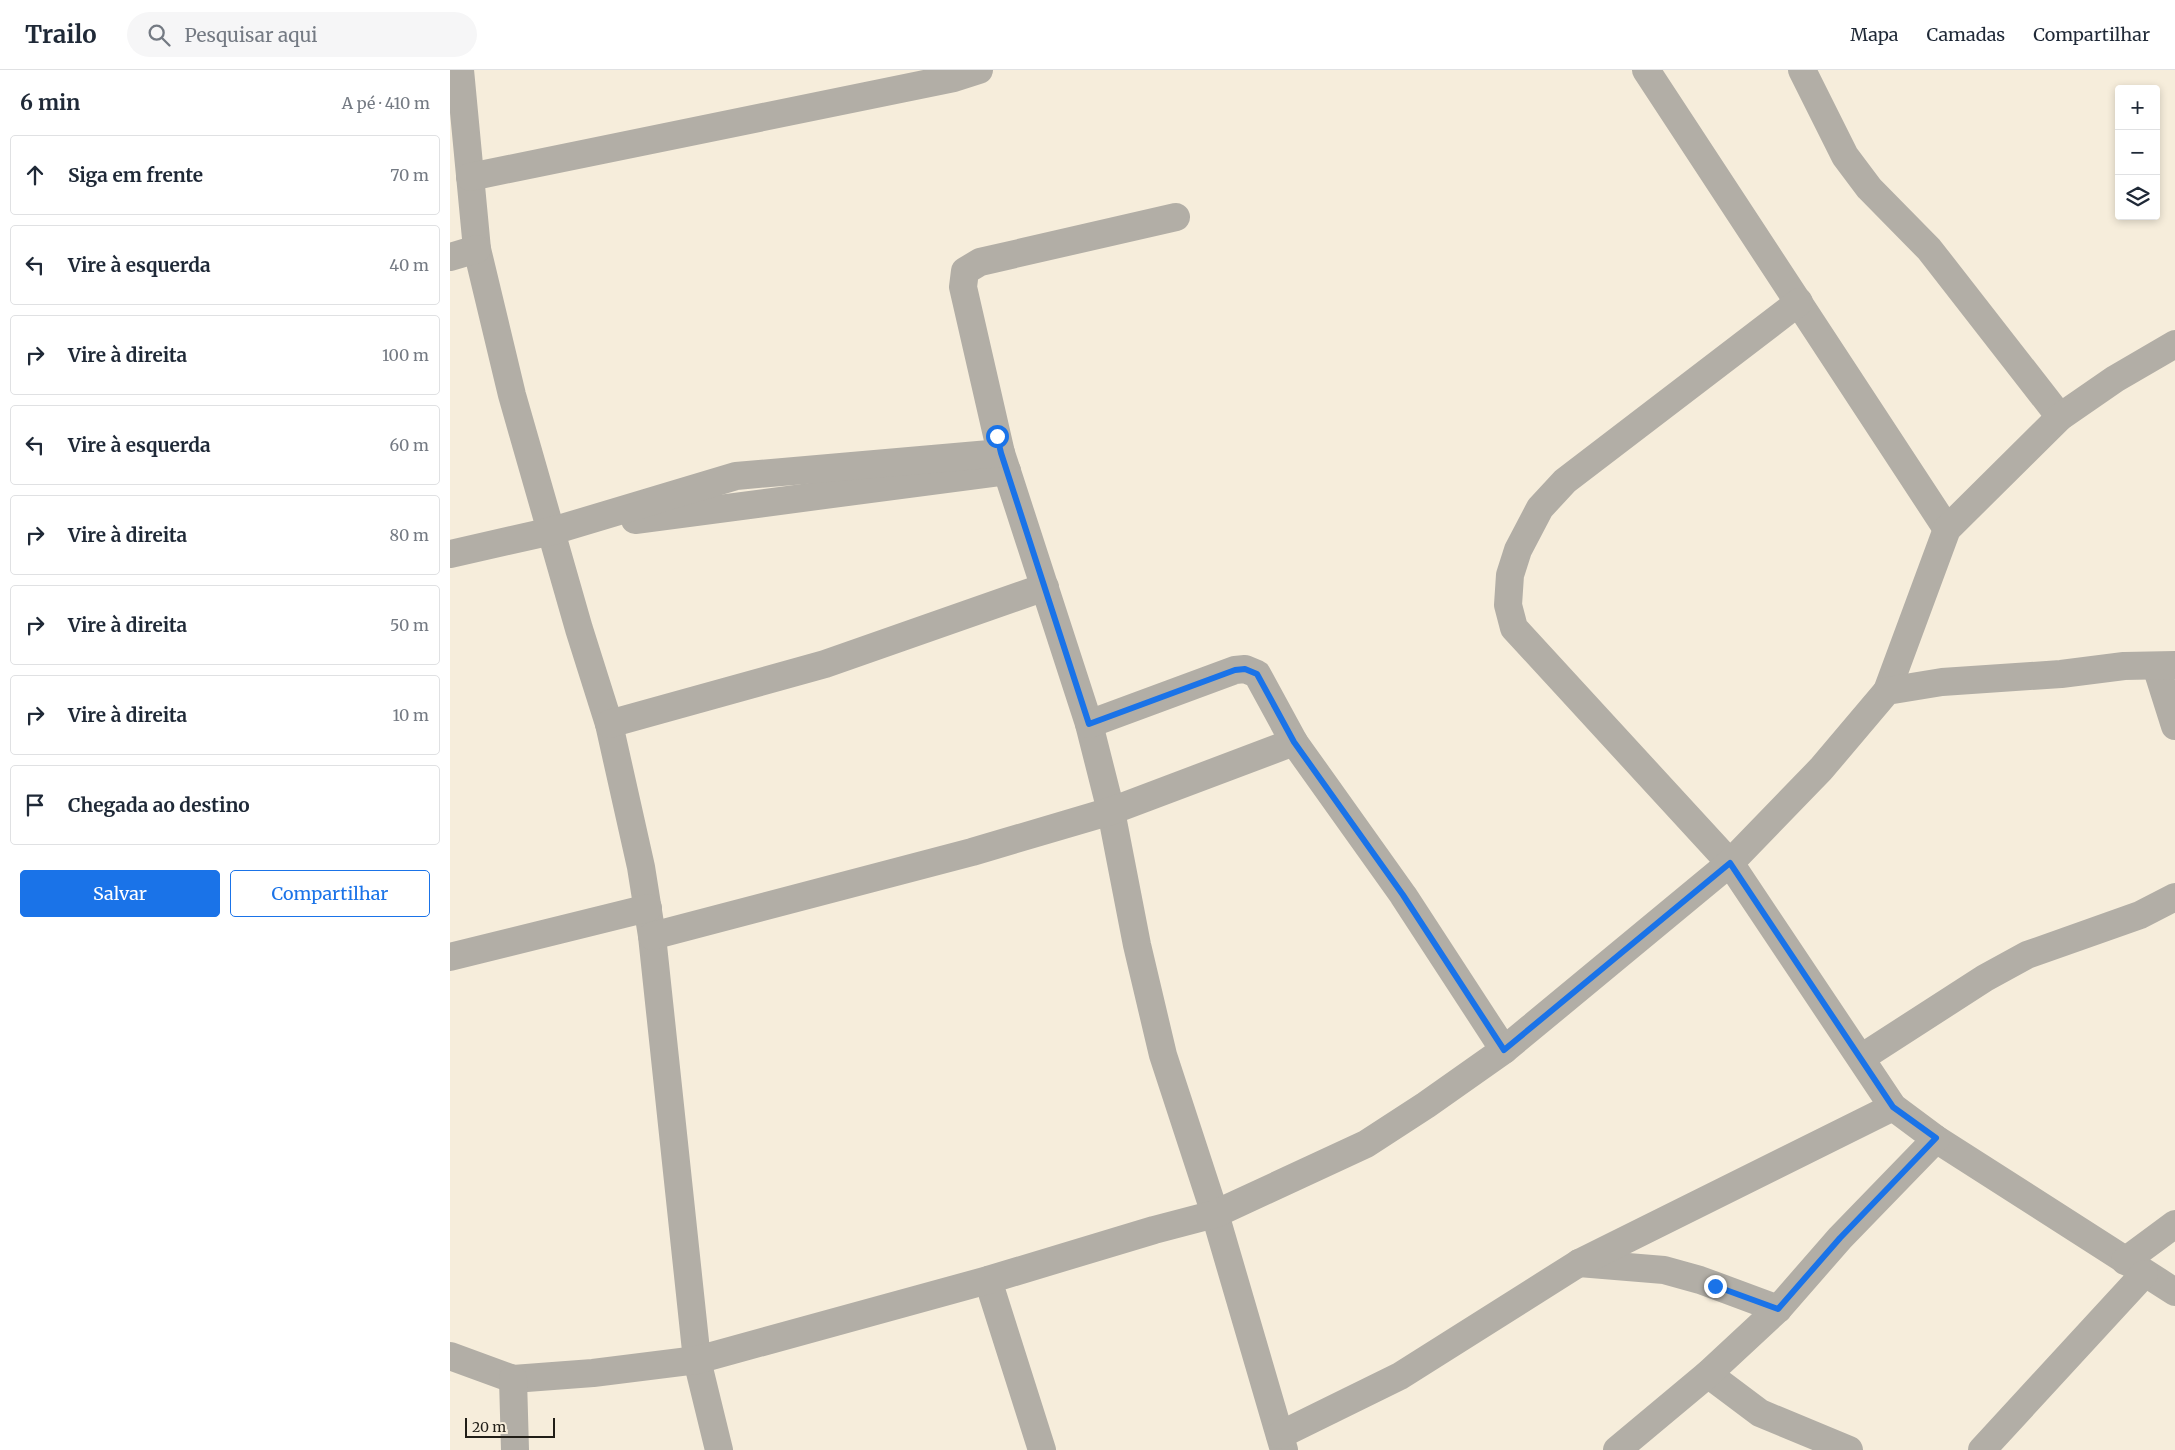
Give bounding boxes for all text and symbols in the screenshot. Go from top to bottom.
search box [127,12,477,57]
text: Trailo [25,19,97,50]
icon: search [145,21,173,49]
text: Pesquisar aqui [185,23,317,47]
text: Mapa [1850,23,1899,46]
text: Camadas [1927,23,2005,46]
text: Compartilhar [2033,23,2150,46]
map controls [2115,85,2160,220]
button: + [2115,85,2160,130]
text: 6 min [20,89,80,116]
text: A pé · 410 m [342,93,430,113]
button: − [2115,130,2160,175]
icon: ahead [21,161,49,189]
text: Siga em frente [68,163,203,187]
text: 70 m [390,165,429,185]
button: layers [2115,175,2160,220]
icon: left [21,251,49,279]
text: Vire à esquerda [68,253,211,277]
text: 40 m [389,255,429,275]
icon: right [21,341,49,369]
text: Vire à direita [68,343,187,367]
text: 100 m [382,345,429,365]
route start [986,425,1009,448]
icon: left [21,431,49,459]
text: Vire à esquerda [68,433,211,457]
text: 60 m [389,435,429,455]
icon: right [21,521,49,549]
text: Vire à direita [68,523,187,547]
text: 80 m [390,525,429,545]
icon: right [21,611,49,639]
text: Vire à direita [68,613,187,637]
text: 50 m [390,615,429,635]
icon: right [21,701,49,729]
text: Vire à direita [68,703,187,727]
text: 10 m [392,705,429,725]
icon: arrive [21,791,49,819]
text: Chegada ao destino [68,793,250,817]
button: Salvar [20,870,220,917]
button: Compartilhar [230,870,430,917]
route end [1704,1275,1727,1298]
scale bar [465,1415,555,1438]
text: 20 m [472,1418,506,1436]

